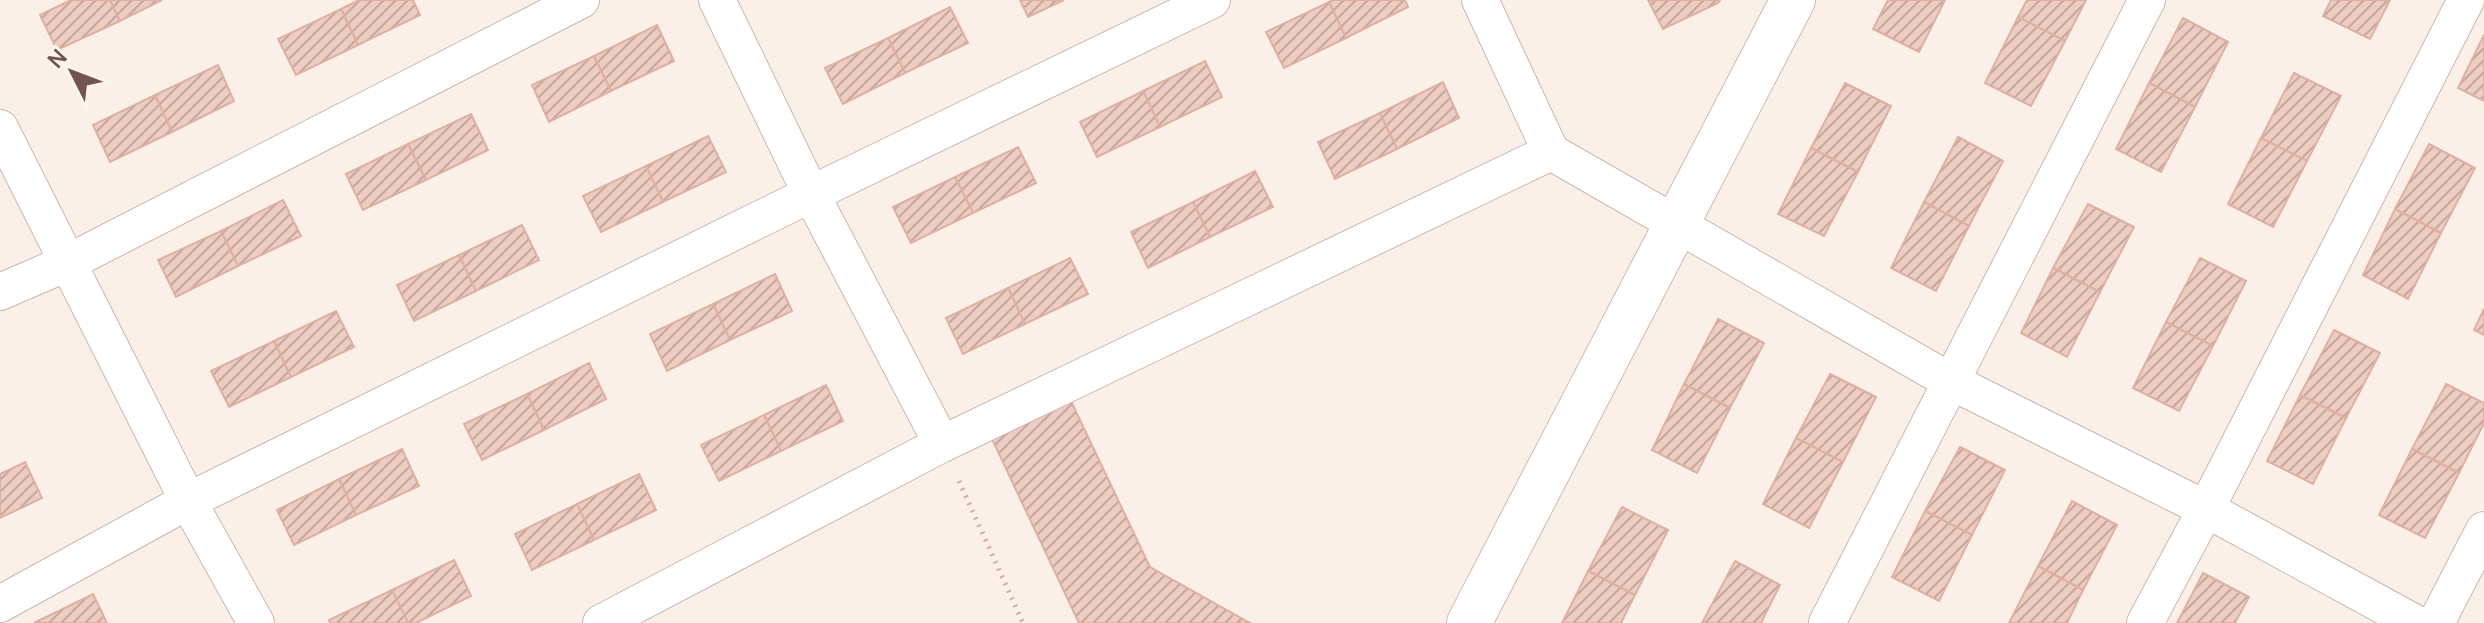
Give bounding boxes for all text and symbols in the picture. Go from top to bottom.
north arrow [32,32,112,112]
text: N [41,43,74,75]

